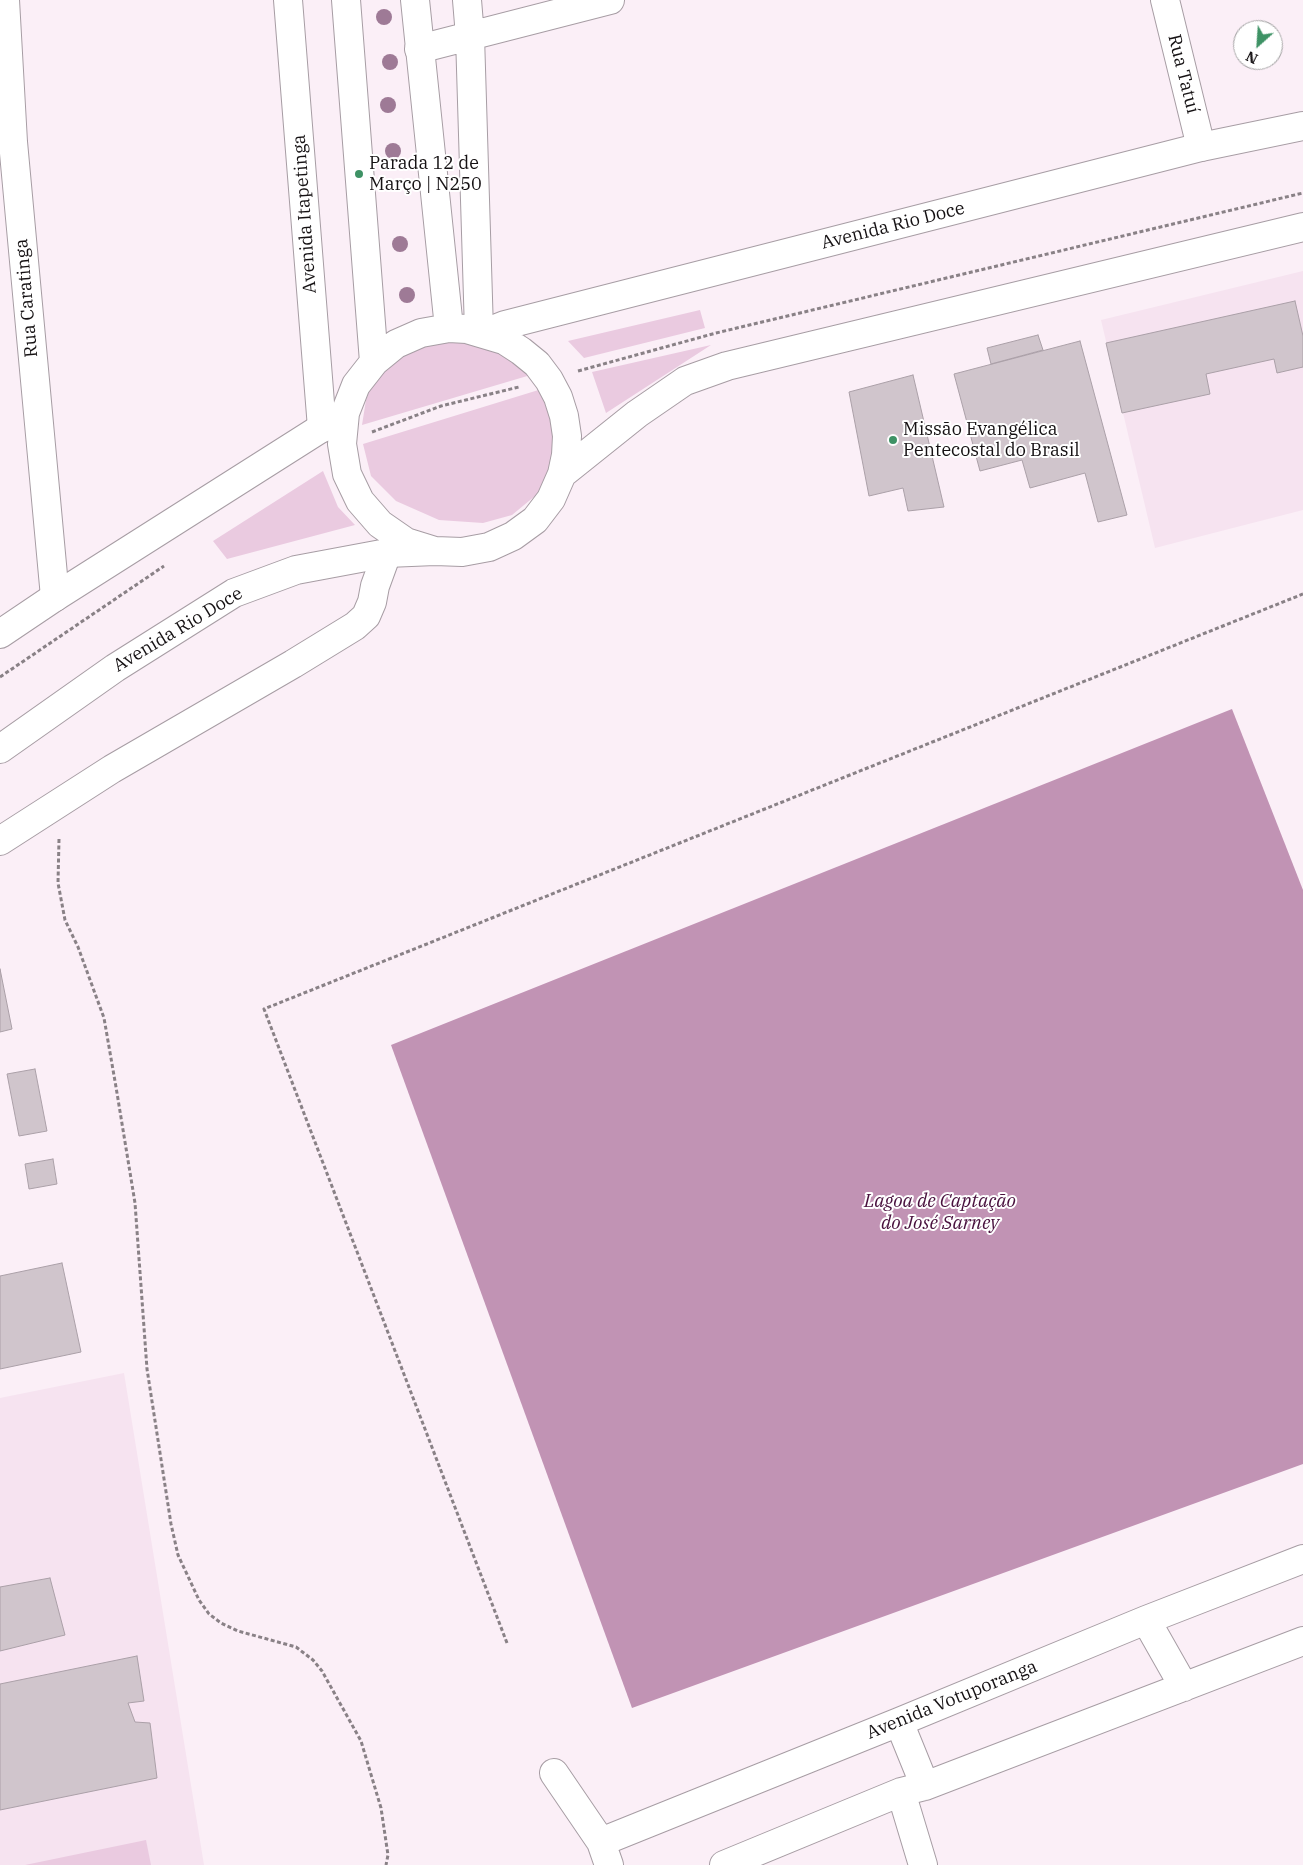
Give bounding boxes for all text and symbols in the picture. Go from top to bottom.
north arrow [1233,20,1283,70]
street label: Rua Tatuí [1163,32,1203,116]
text: N [1243,47,1261,68]
street label: Avenida Itapetinga [289,134,321,294]
place label: Parada 12 de Março | N250 [369,153,482,195]
marker: Parada 12 de Março | N250 [353,168,365,180]
street label: Avenida Rio Doce [819,198,967,254]
street label: Rua Caratinga [11,238,43,358]
place label: Missão Evangélica Pentecostal do Brasil [903,419,1080,462]
marker: Missão Evangélica Pentecostal do Brasil [887,434,899,446]
street label: Avenida Rio Doce [109,583,247,677]
water label: Lagoa de Captação do José Sarney [864,1191,1016,1235]
street label: Avenida Votuporanga [864,1656,1040,1744]

